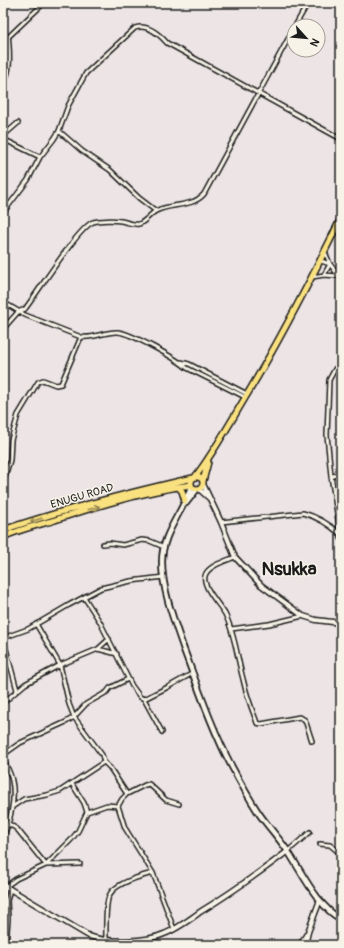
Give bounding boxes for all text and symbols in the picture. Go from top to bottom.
north arrow [286,18,326,58]
text: N [307,36,322,49]
street label: ENUGU ROAD [49,481,115,511]
one-way arrow [87,504,100,511]
one-way arrow [30,517,43,524]
district label: Nsukka [261,557,317,581]

